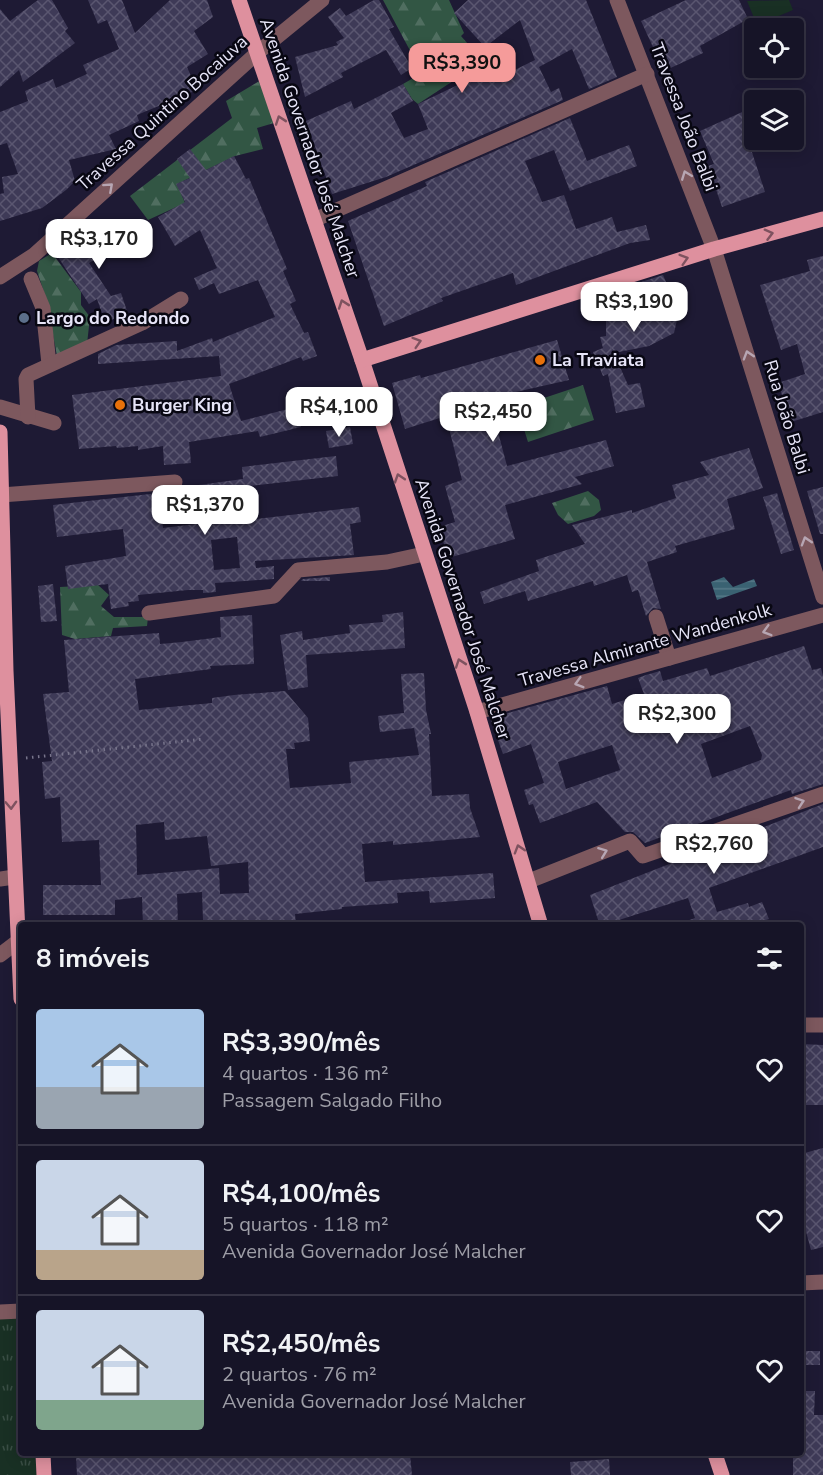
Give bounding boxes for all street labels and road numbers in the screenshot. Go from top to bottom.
street label: Avenida Governador José Malcher [254,15,366,282]
street label: Travessa Quintino Bocaiuva [71,30,253,196]
street label: Travessa João Balbi [645,39,723,195]
street label: Rua João Balbi [758,357,816,477]
street label: Avenida Governador José Malcher [409,475,517,743]
street label: Travessa Almirante Wandenkolk [516,597,775,693]

